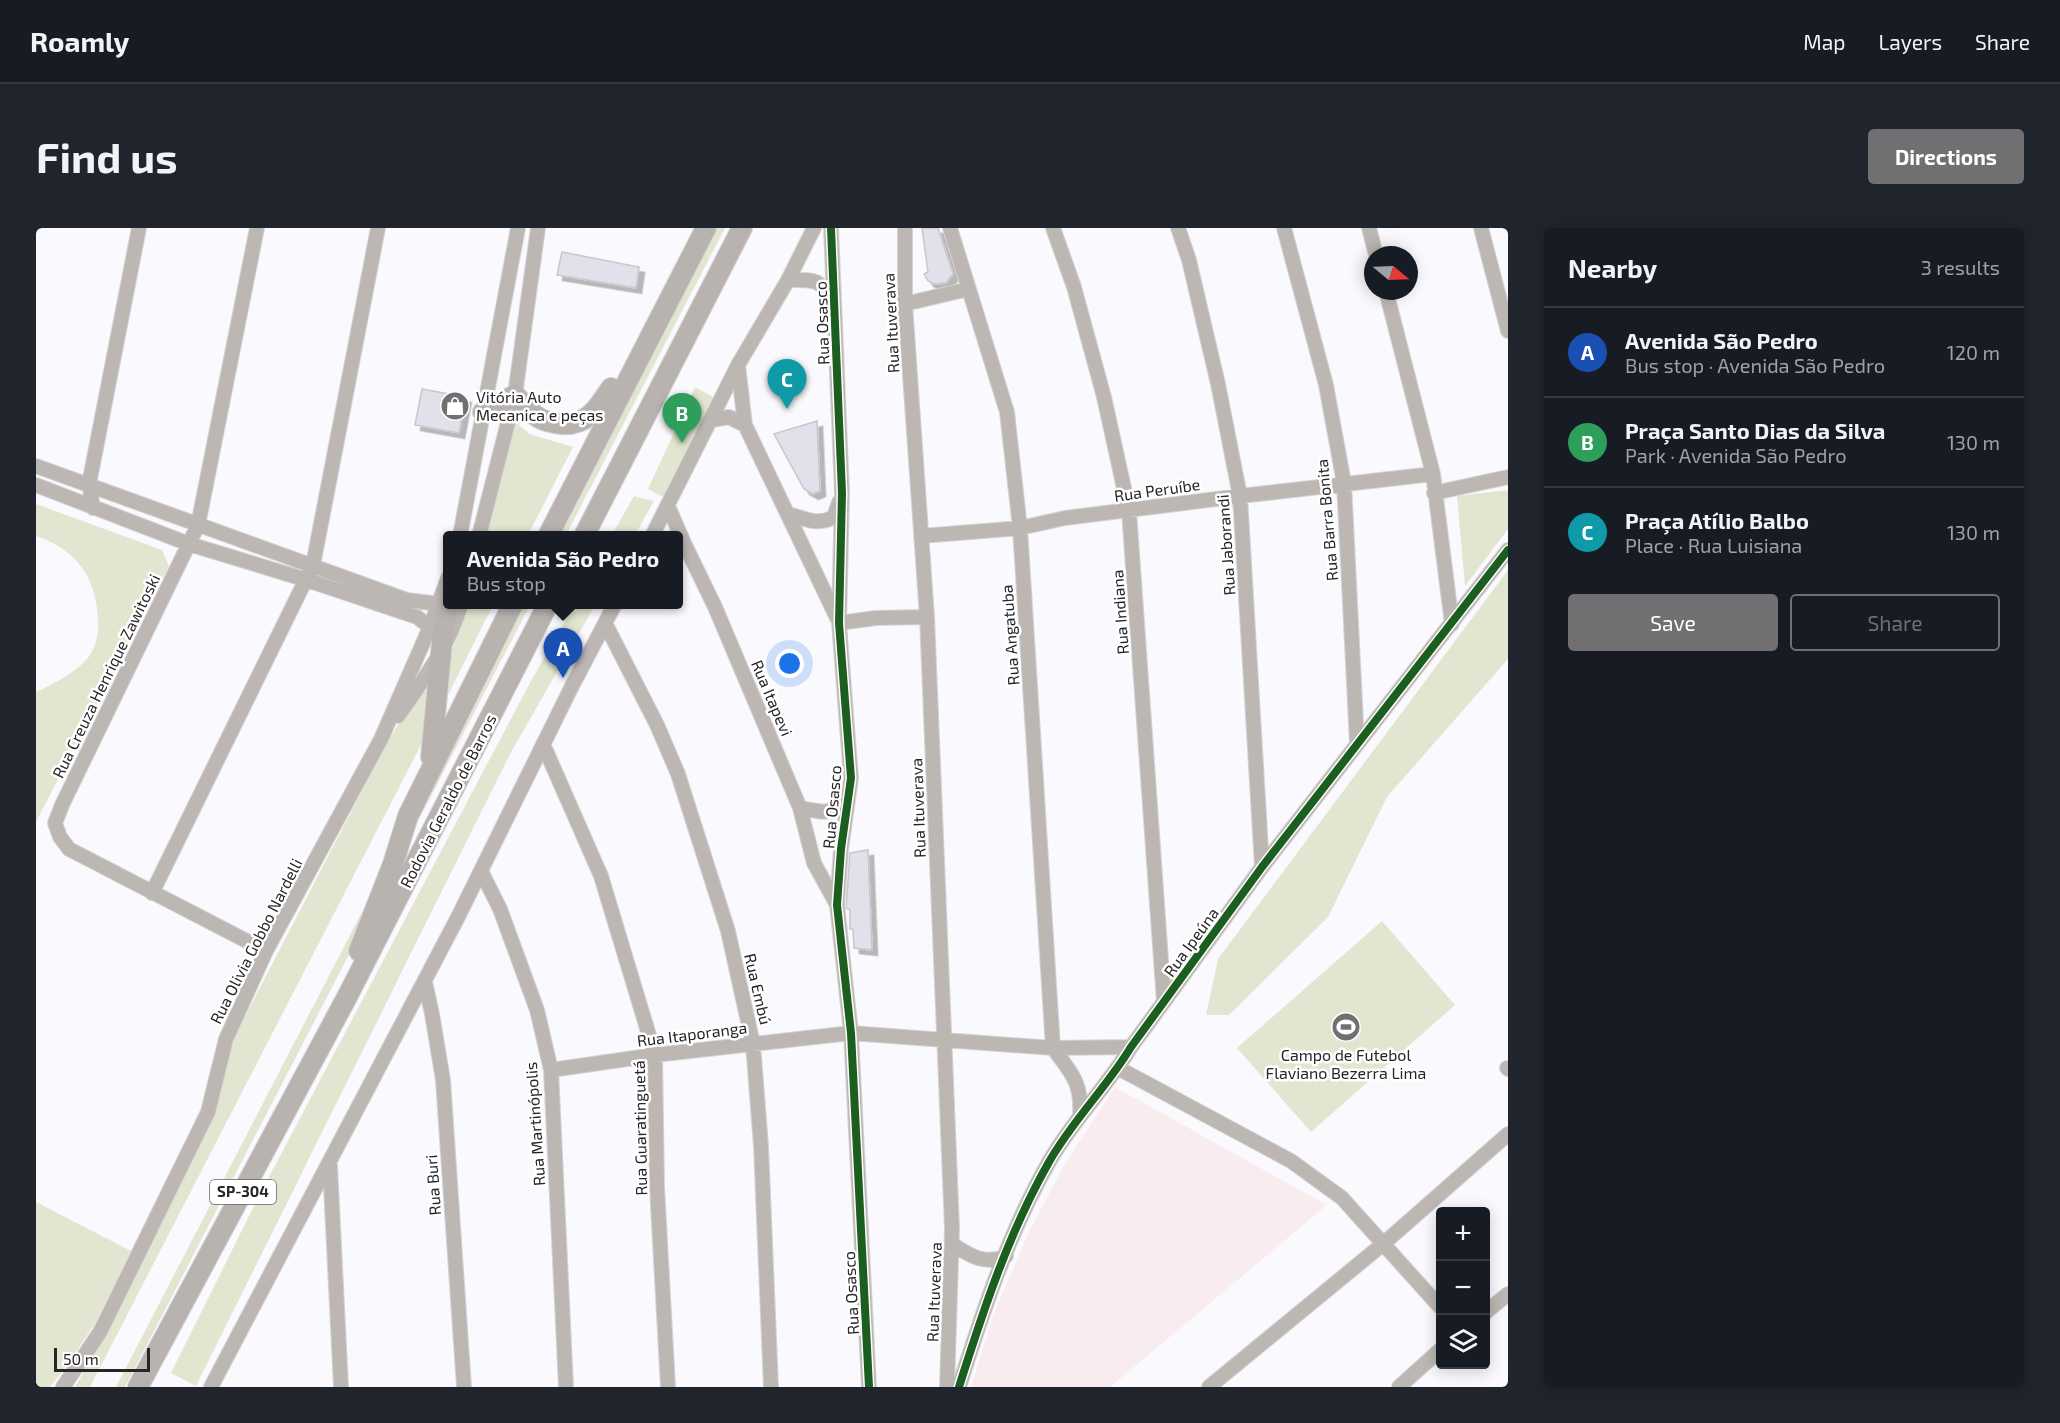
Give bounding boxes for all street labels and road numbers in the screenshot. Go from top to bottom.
street label: Rua Ituverava [878,273,903,374]
street label: Rua Osasco [811,281,832,365]
street label: Rua Barra Bonita [1312,458,1341,582]
street label: Rua Peruíbe [1113,474,1201,505]
street label: Rua Jaborandi [1212,494,1239,596]
street label: Rua Indiana [1107,569,1132,655]
street label: Rua Creuza Henrique Zawitoski [48,571,163,781]
street label: Rua Angatuba [997,584,1023,686]
street label: Rua Itapevi [748,657,797,739]
street label: Rodovia Geraldo de Barros [395,711,500,891]
street label: Rua Ituverava [906,758,929,858]
street label: Rua Osasco [818,764,845,850]
street label: Rua Olivia Gobbo Nardelli [206,855,306,1027]
street label: Rua Ipeúna [1159,904,1222,980]
street label: Rua Embú [741,951,776,1026]
street label: Rua Itaporanga [636,1017,748,1050]
street label: Rua Guaratinguetá [629,1060,650,1196]
street label: Rua Martinópolis [521,1061,548,1187]
street label: Rua Buri [421,1154,444,1216]
road number: SP-304 [210,1180,276,1204]
street label: Rua Ituverava [922,1242,945,1342]
street label: Rua Osasco [839,1251,862,1335]

